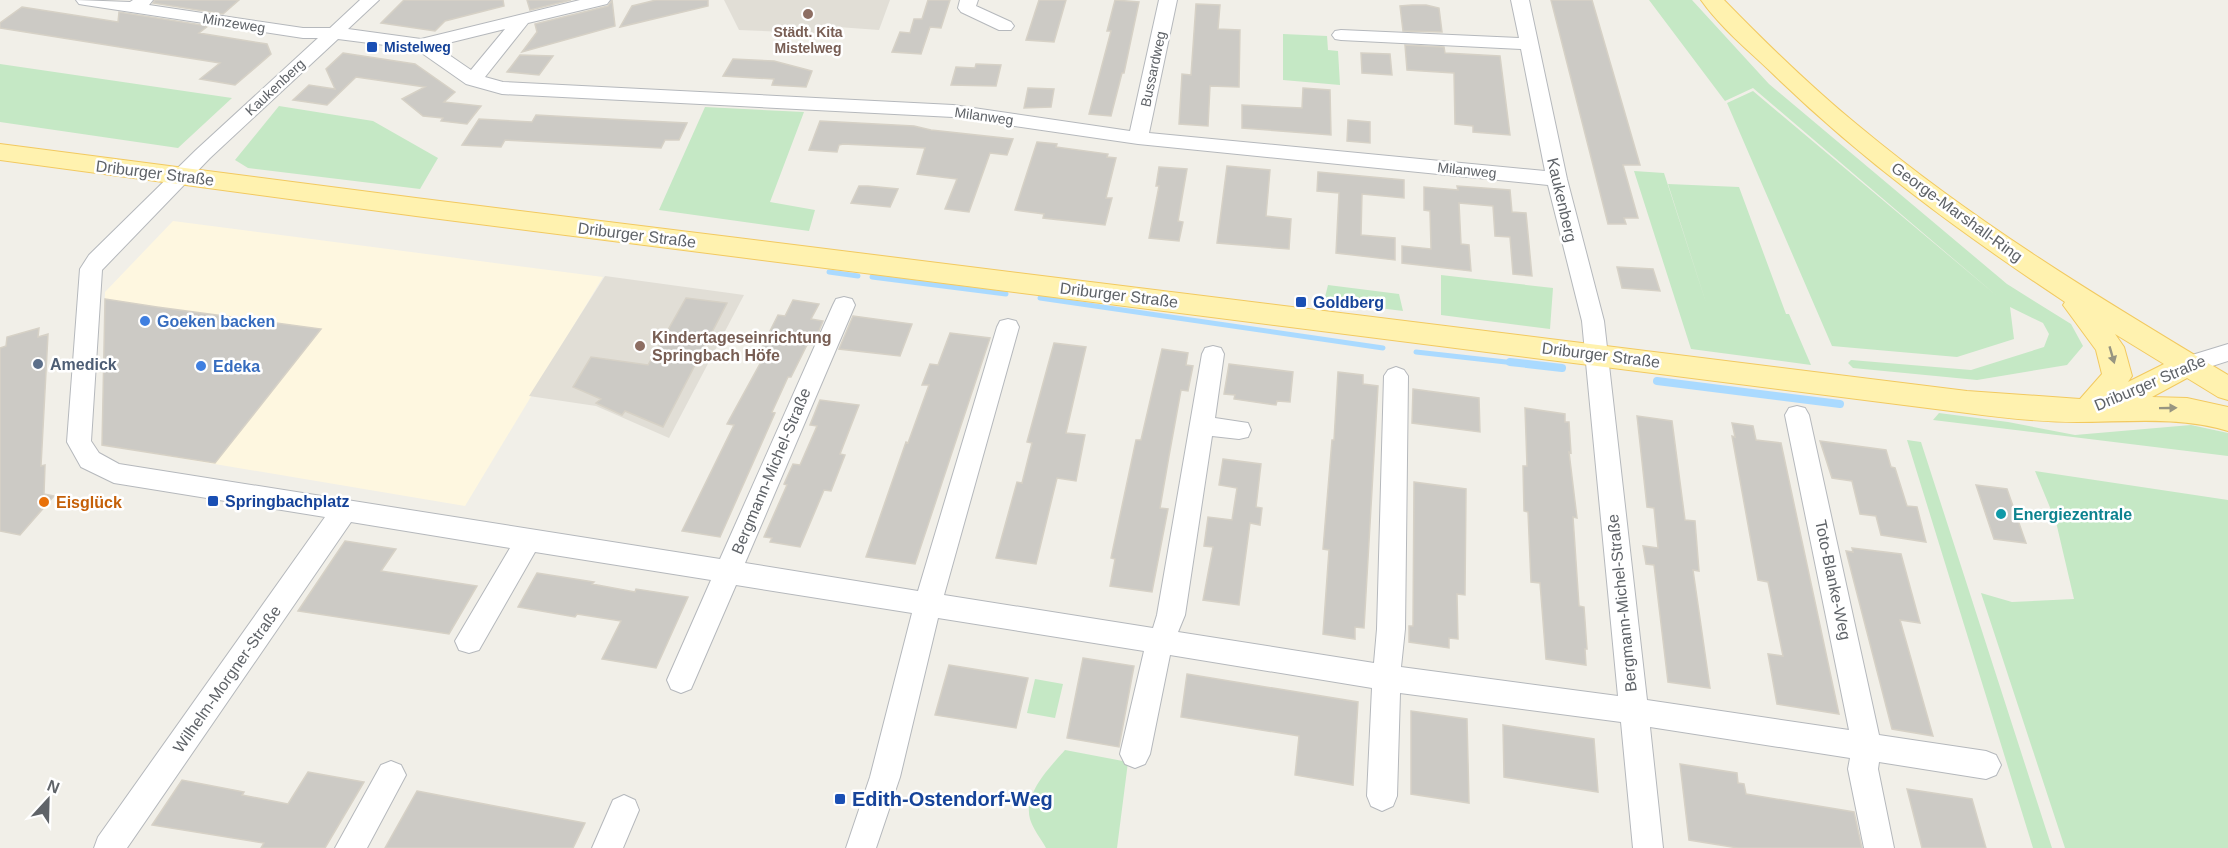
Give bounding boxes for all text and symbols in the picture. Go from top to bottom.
marker: Städt. Kita Mistelweg [801,7,815,21]
street label: Minzeweg [202,10,266,36]
place label: Städt. Kita Mistelweg [773,24,843,56]
street label: Bussardweg [1137,30,1169,108]
place label: Mistelweg [384,39,451,55]
marker: Mistelweg [365,40,379,54]
street label: Kaukenberg [242,55,308,119]
street label: Milanweg [954,104,1014,128]
street label: Kaukenberg [1544,156,1580,244]
street label: Driburger Straße [95,157,215,189]
street label: Milanweg [1437,159,1497,181]
street label: George-Marshall-Ring [1888,159,2026,265]
street label: Driburger Straße [577,219,697,251]
street label: Driburger Straße [1059,279,1179,311]
place label: Goldberg [1313,294,1384,311]
marker: Goldberg [1294,295,1308,309]
place label: Goeken backen [157,313,275,330]
marker: Goeken backen [138,314,152,328]
place label: Kindertageseinrichtung Springbach Höfe [652,329,832,364]
marker: Kindertageseinrichtung Springbach Höfe [633,339,647,353]
street label: Driburger Straße [1541,339,1661,371]
one-way arrow [2107,346,2117,364]
street label: Driburger Straße [2092,352,2208,414]
place label: Amedick [50,356,117,373]
marker: Amedick [31,357,45,371]
place label: Edeka [213,358,260,375]
marker: Edeka [194,359,208,373]
street label: Bergmann-Michel-Straße [728,385,814,557]
one-way arrow [2158,404,2177,413]
place label: Springbachplatz [225,493,349,510]
place label: Eisglück [56,494,122,511]
marker: Springbachplatz [206,494,220,508]
marker: Eisglück [37,495,51,509]
place label: Energiezentrale [2013,506,2132,523]
marker: Energiezentrale [1994,507,2008,521]
street label: Bergmann-Michel-Straße [1604,513,1640,693]
street label: Toto-Blanke-Weg [1812,518,1854,642]
street label: Wilhelm-Morgner-Straße [170,602,284,756]
north arrow [18,770,78,830]
text: N [45,777,62,797]
place label: Edith-Ostendorf-Weg [852,788,1053,810]
marker: Edith-Ostendorf-Weg [833,792,847,806]

